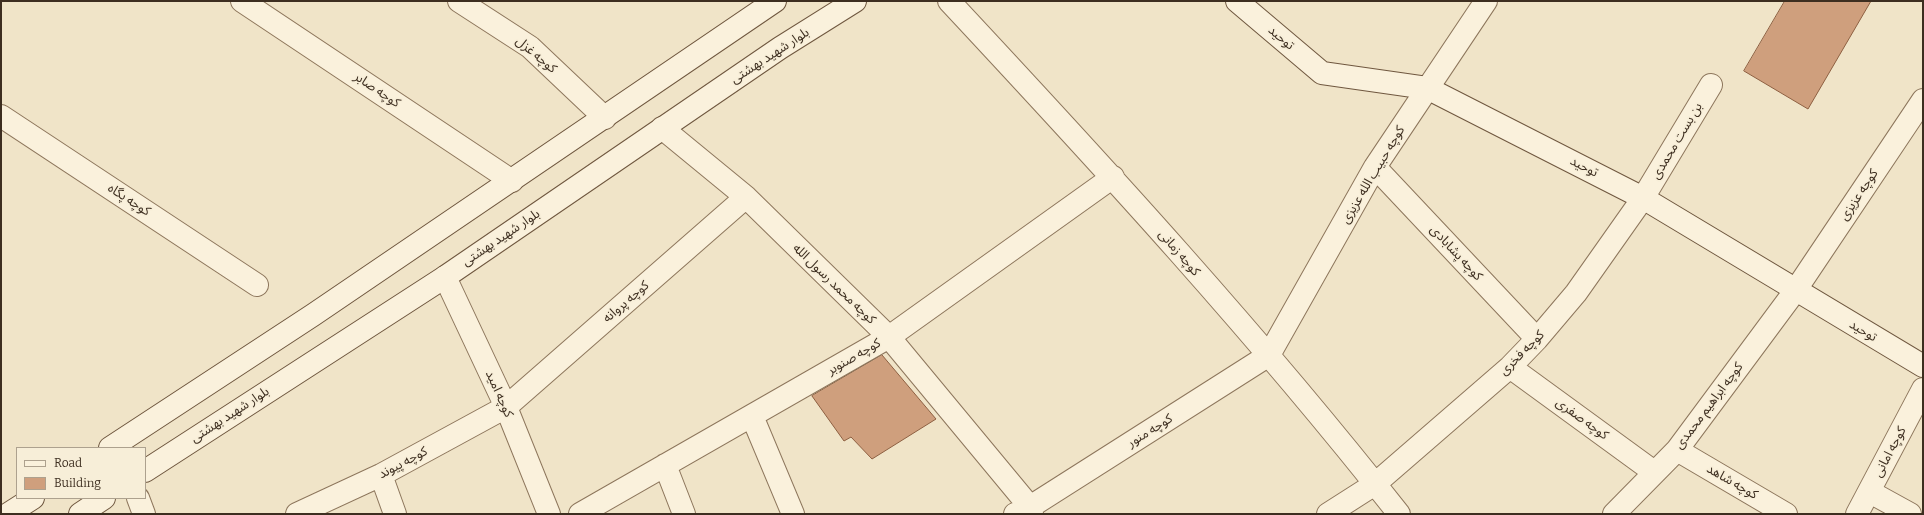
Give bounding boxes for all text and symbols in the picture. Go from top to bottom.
street label: توحید [1265,23,1297,53]
street label: بلوار شهید بهشتی [728,25,812,87]
street label: کوچه غزل [512,33,560,77]
street label: کوچه صابر [351,69,403,111]
street label: بن بست محمدی [1648,100,1706,182]
street label: کوچه حبیب الله عزیزی [1338,123,1408,227]
street label: توحید [1567,153,1601,181]
street label: کوچه عزیزی [1836,166,1882,224]
street label: کوچه پگاه [105,180,153,220]
street label: بلوار شهید بهشتی [459,206,543,270]
street label: کوچه پشابادی [1426,222,1486,284]
street label: کوچه زمانی [1155,227,1203,279]
street label: کوچه محمد رسول الله [789,240,879,328]
street label: کوچه پروانه [600,278,652,326]
street label: توحید [1846,317,1880,345]
street label: کوچه فخری [1496,327,1548,379]
street label: کوچه صنوبر [825,335,883,379]
street label: کوچه ابراهیم محمدی [1671,360,1747,452]
street label: کوچه امید [482,368,516,420]
street label: بلوار شهید بهشتی [188,384,272,446]
street label: کوچه صفری [1553,395,1611,443]
street label: کوچه منور [1125,411,1175,451]
street label: کوچه امانی [1870,424,1910,480]
street label: کوچه پیوند [376,444,430,482]
legend [16,447,146,499]
text: Road [54,456,82,470]
street label: کوچه شاهد [1704,461,1760,503]
text: Building [54,476,101,490]

